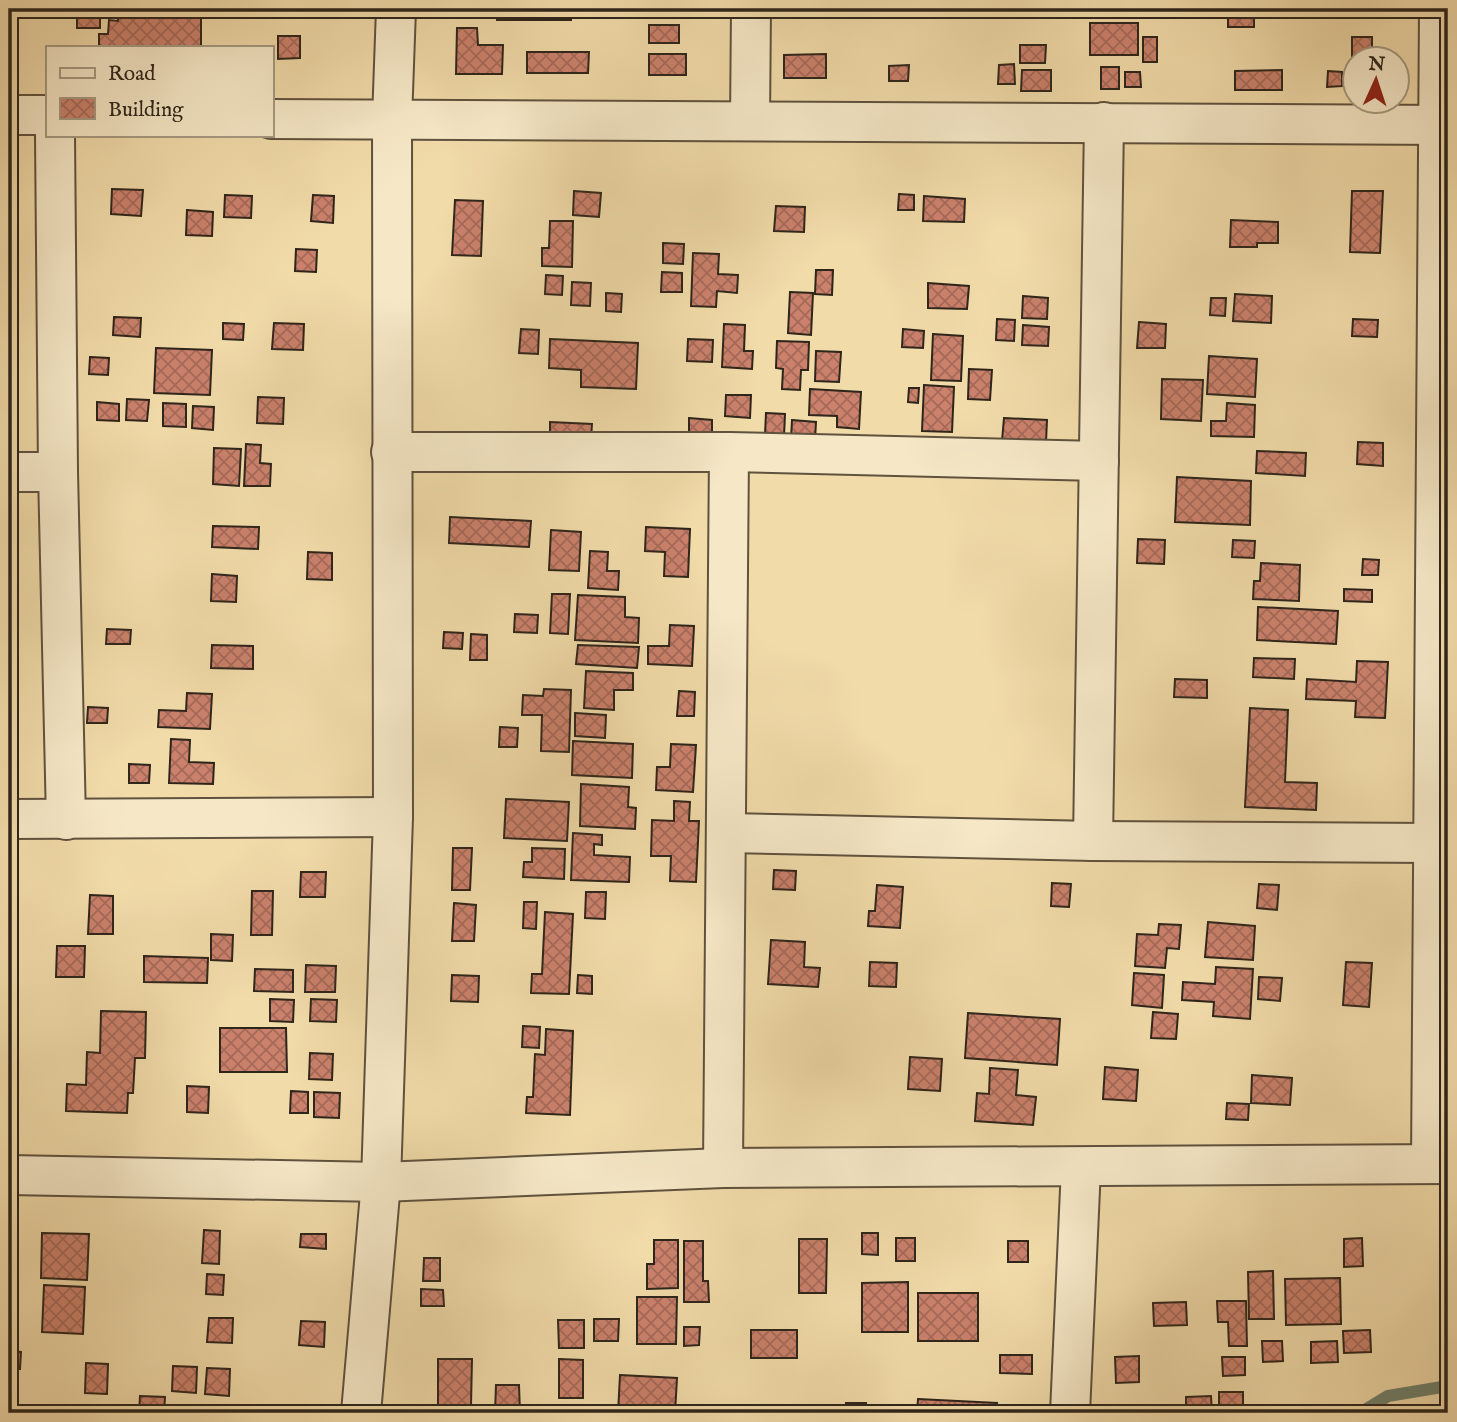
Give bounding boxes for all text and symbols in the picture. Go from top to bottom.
legend [46,46,273,136]
north arrow [1342,46,1412,116]
text: N [1367,53,1386,77]
text: Road [108,61,156,88]
text: Building [108,97,184,124]

